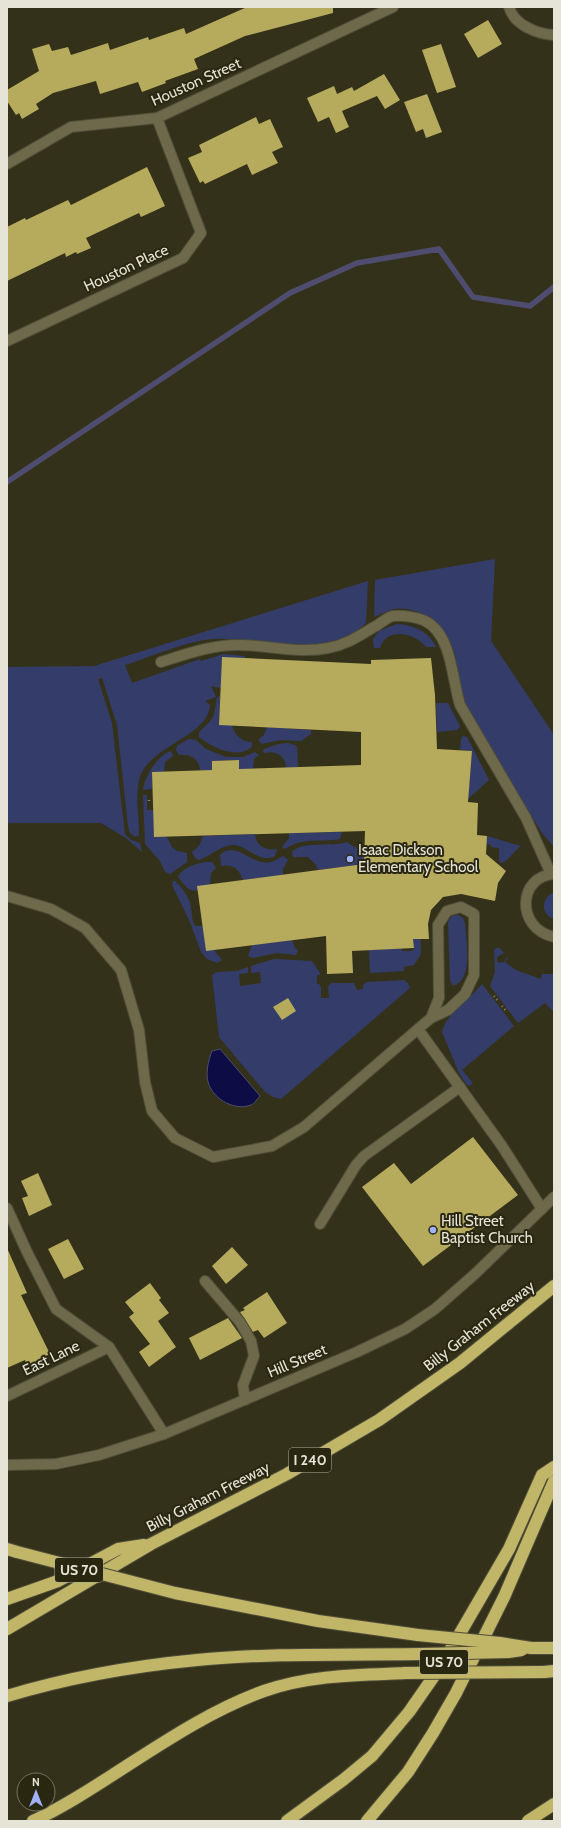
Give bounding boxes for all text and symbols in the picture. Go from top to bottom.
street label: Houston Street [148,54,244,110]
street label: Houston Place [81,240,171,295]
place label: Isaac Dickson Elementary School [358,841,479,876]
marker: Isaac Dickson Elementary School [345,854,355,864]
place label: Hill Street Baptist Church [441,1212,533,1247]
marker: Hill Street Baptist Church [428,1225,438,1235]
street label: Billy Graham Freeway [420,1277,538,1375]
street label: East Lane [20,1336,83,1379]
street label: Hill Street [265,1340,329,1382]
road number: I 240 [289,1448,331,1472]
street label: Billy Graham Freeway [143,1458,273,1536]
road number: US 70 [55,1558,103,1582]
road number: US 70 [420,1650,468,1674]
north arrow [16,1772,56,1812]
text: N [32,1775,40,1789]

